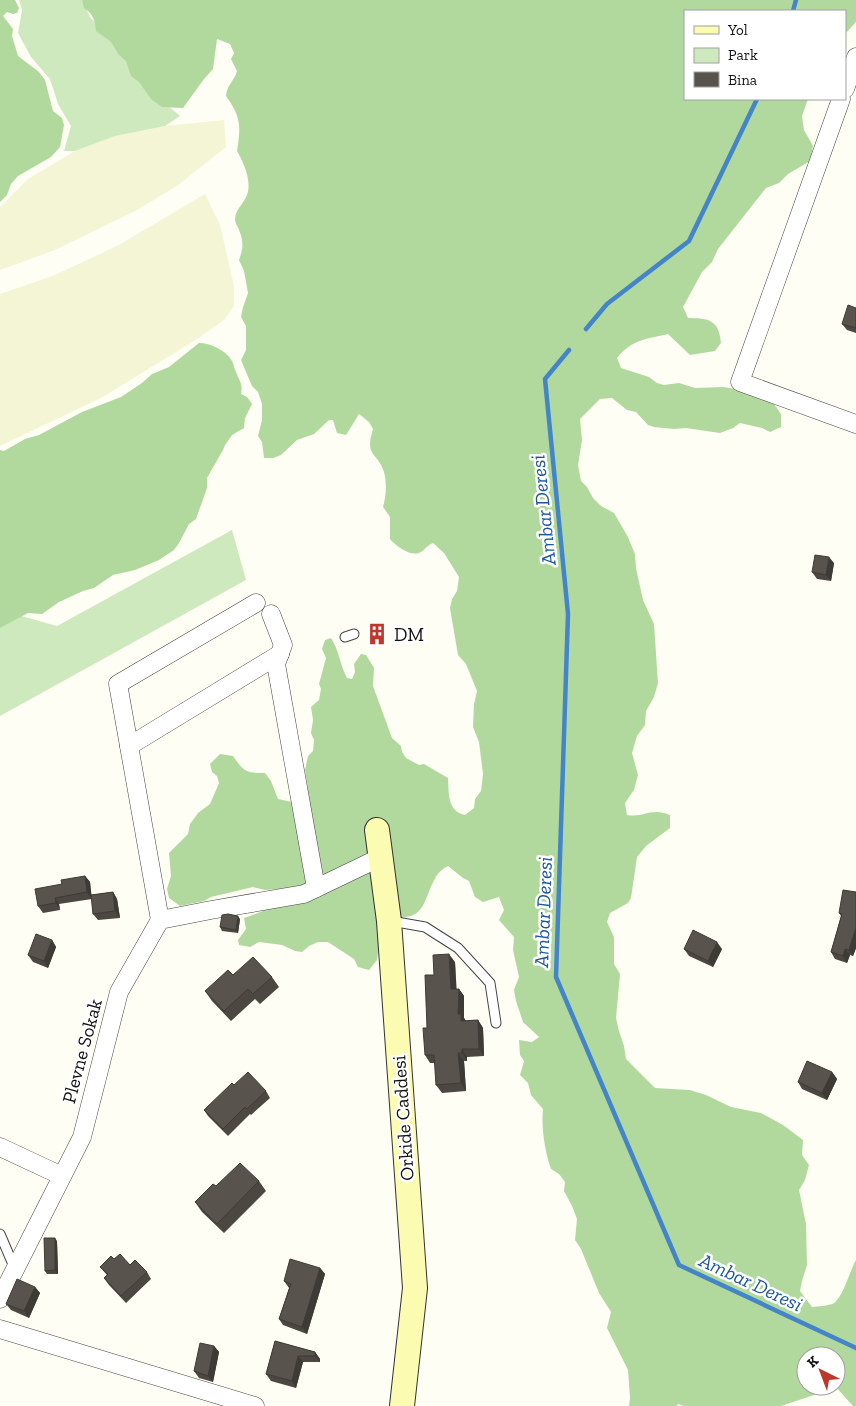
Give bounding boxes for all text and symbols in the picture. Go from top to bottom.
legend [684,10,846,100]
text: Yol [727,21,748,39]
text: Park [728,46,758,64]
text: Bina [728,71,757,89]
water label: Ambar Deresi [525,454,561,567]
building icon: DM [364,621,390,647]
place label: DM [394,623,424,646]
water label: Ambar Deresi [529,856,557,969]
street label: Plevne Sokak [57,996,107,1106]
street label: Orkide Caddesi [387,1055,419,1181]
water label: Ambar Deresi [695,1247,806,1316]
north arrow [796,1346,846,1396]
text: K [803,1352,822,1371]

